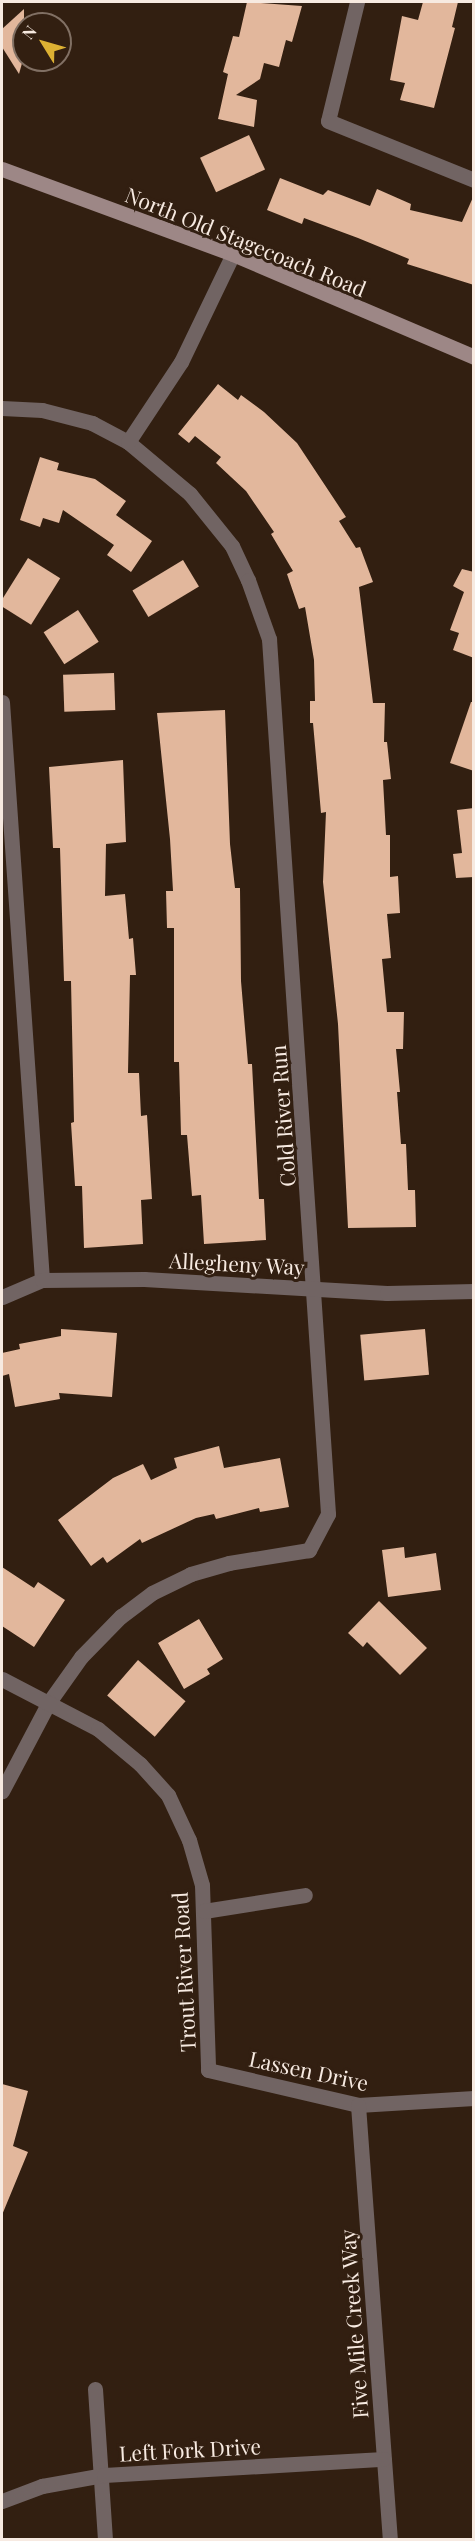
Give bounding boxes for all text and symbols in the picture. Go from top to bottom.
north arrow [12,12,72,72]
text: N [17,21,41,43]
street label: North Old Stagecoach Road [122,181,370,301]
street label: Cold River Run [264,1044,300,1188]
street label: Allegheny Way [168,1247,306,1279]
street label: Trout River Road [166,1891,200,2053]
street label: Lassen Drive [247,2045,371,2095]
street label: Five Mile Creek Way [334,2228,372,2420]
street label: Left Fork Drive [118,2433,262,2465]

